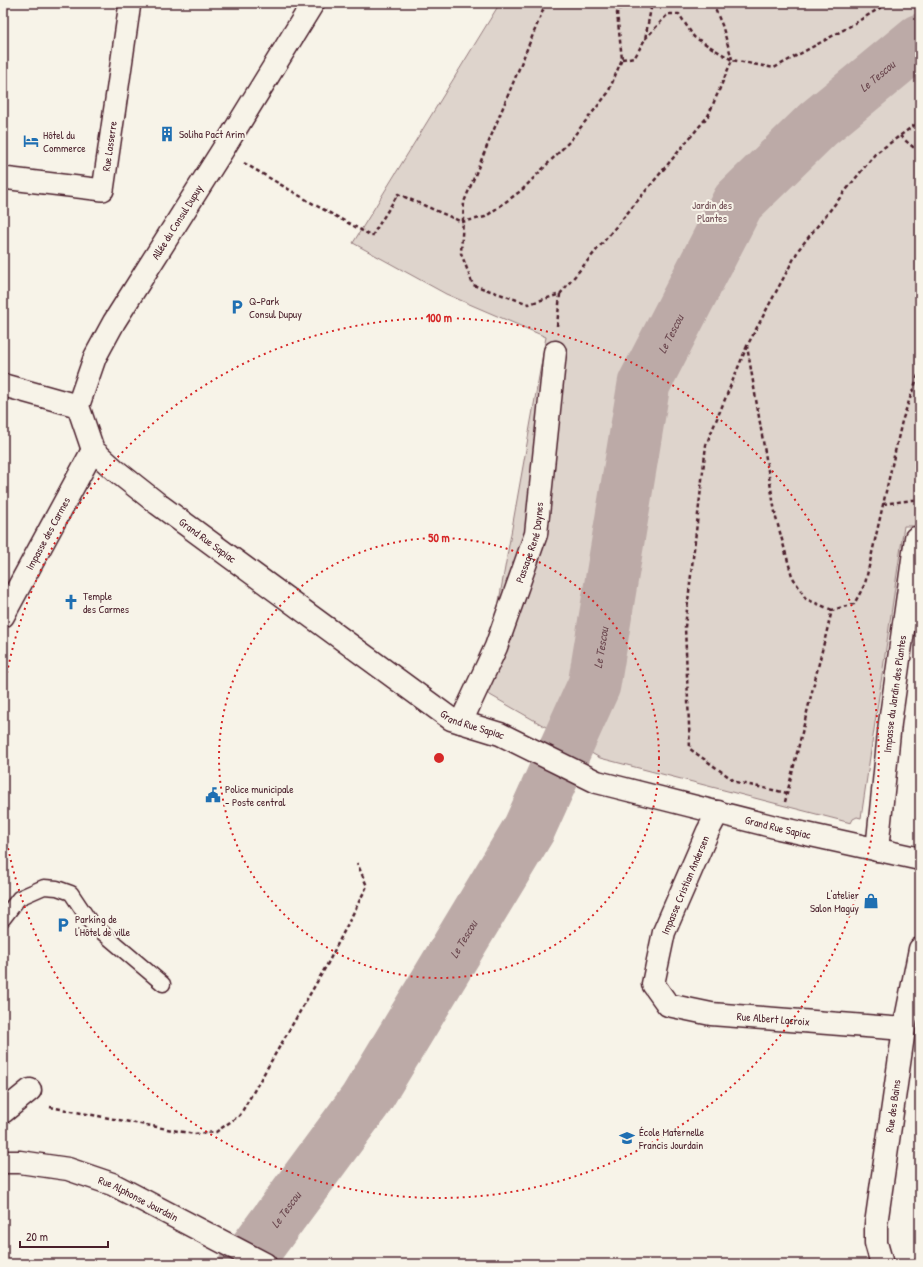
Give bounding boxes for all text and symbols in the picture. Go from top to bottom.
water label: Le Tescou [856,55,899,95]
street label: Rue Lasserre [99,120,120,172]
building icon: Soliha Pact Arim [158,125,176,143]
place label: Soliha Pact Arim [179,127,246,141]
place label: Hôtel du Commerce [43,128,86,155]
hotel icon: Hôtel du Commerce [22,132,40,150]
street label: Allée du Consul Dupuy [148,182,206,262]
park label: Jardin des Plantes [692,198,732,225]
place label: Q-Park Consul Dupuy [249,294,302,321]
parking icon: Q-Park Consul Dupuy [228,298,246,316]
text: 100 m [426,309,452,326]
water label: Le Tescou [653,310,688,356]
street label: Impasse des Carmes [22,495,73,572]
street label: Passage René Daynes [512,501,546,585]
street label: Grand Rue Sapiac [176,515,239,566]
text: 50 m [428,529,450,546]
place label: Temple des Carmes [83,589,129,616]
church icon: Temple des Carmes [62,593,80,611]
water label: Le Tescou [588,625,612,669]
street label: Impasse du Jardin des Plantes [880,634,909,753]
street label: Grand Rue Sapiac [437,706,508,742]
centre of rings [432,751,446,765]
place label: Police municipale - Poste central [225,782,294,809]
public building icon: Police municipale - Poste central [204,786,222,804]
street label: Grand Rue Sapiac [743,813,813,842]
street label: Impasse Cristian Andersen [658,833,712,937]
place label: L'atelier Salon Maguy [810,888,860,915]
shop icon: L'atelier Salon Maguy [862,892,880,910]
place label: Parking de l'Hôtel de ville [75,912,131,939]
parking icon: Parking de l'Hôtel de ville [54,916,72,934]
water label: Le Tescou [445,916,481,961]
street label: Rue Albert Lacroix [736,1009,810,1029]
street label: Rue des Bains [882,1079,904,1133]
place label: École Maternelle Francis Jourdain [638,1125,705,1152]
school or university icon: École Maternelle Francis Jourdain [618,1129,636,1147]
street label: Rue Alphonse Jourdain [97,1173,181,1224]
water label: Le Tescou [266,1187,305,1231]
scale bar [20,1223,108,1249]
text: 20 m [26,1228,48,1245]

